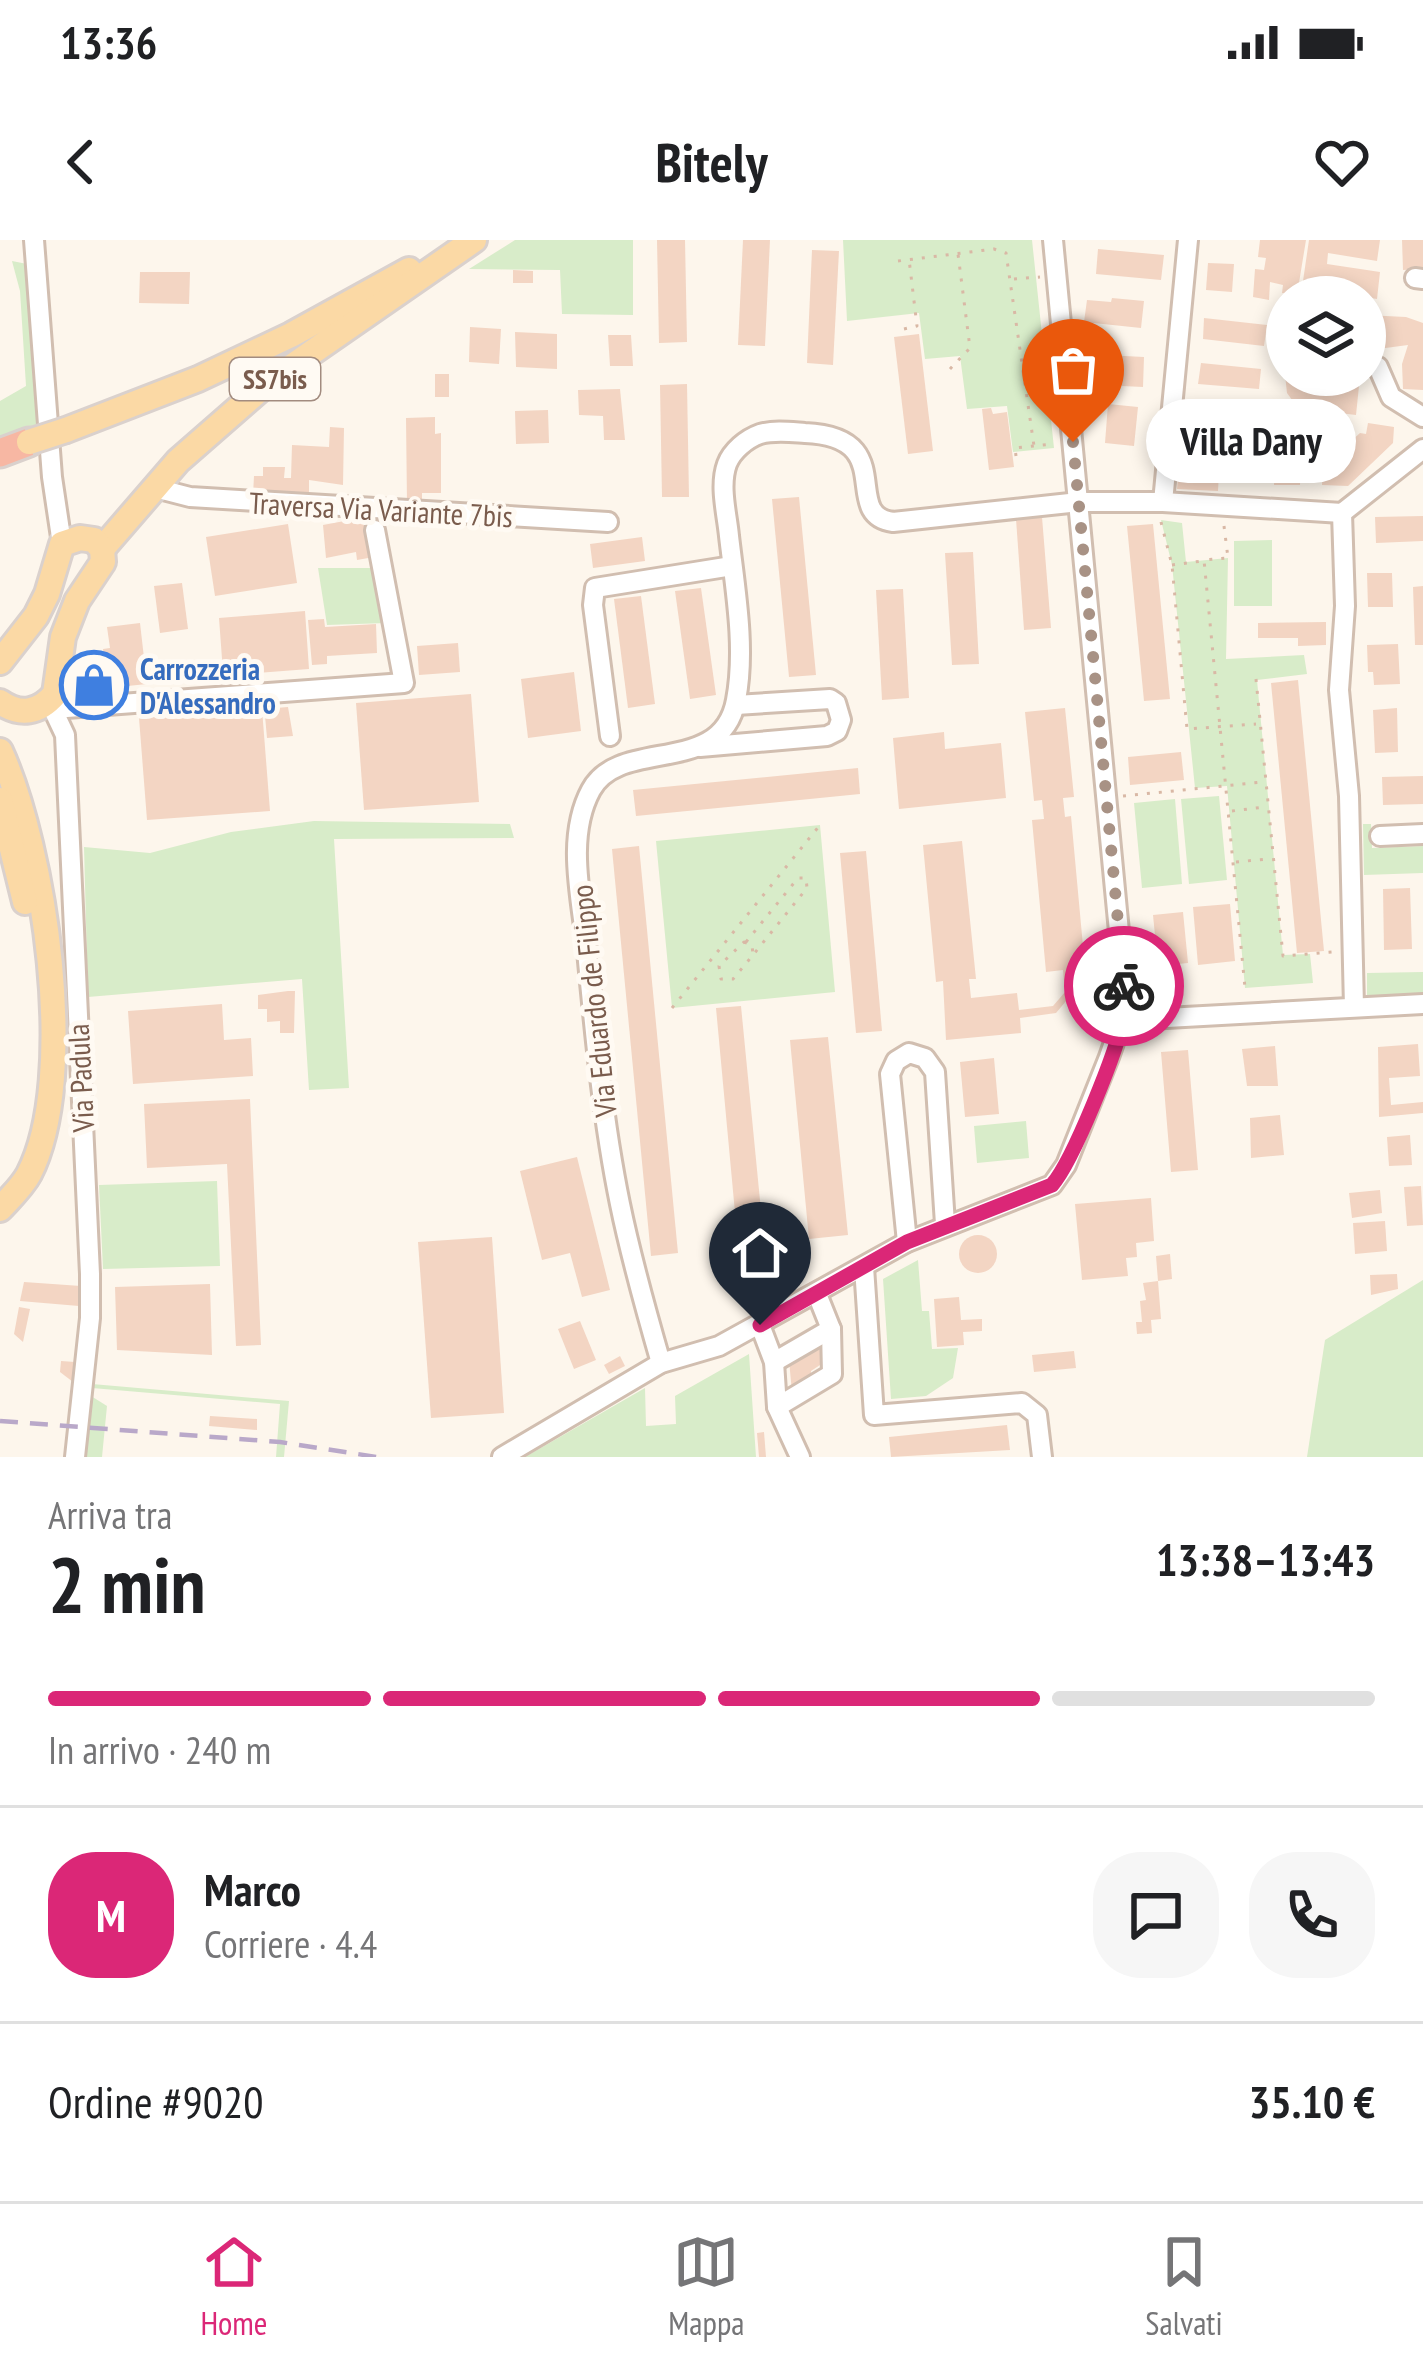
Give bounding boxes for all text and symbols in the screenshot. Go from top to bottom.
text: 13:36 [60,13,157,71]
text: Bitely [655,127,768,197]
icon: back [48,129,114,195]
icon: heart [1309,129,1375,195]
map controls [1266,276,1386,396]
button: layers [1266,276,1386,396]
pin [1022,319,1124,442]
icon: bag [1040,337,1106,403]
road number: SS7bis [230,358,320,400]
callout: Villa Dany [1145,400,1355,484]
text: Villa Dany [1180,415,1322,466]
street label: Traversa Via Variante 7bis [248,483,514,535]
place label: Carrozzeria D'Alessandro [140,649,276,722]
shop icon: Carrozzeria D'Alessandro [59,650,129,720]
street label: Via Eduardo de Filippo [561,883,625,1120]
courier [1064,926,1184,1046]
icon: bike [1091,953,1157,1019]
street label: Via Padula [58,1023,102,1134]
pin [709,1202,811,1325]
icon: home [727,1220,793,1286]
text: Arriva tra [48,1489,172,1540]
text: 13:38–13:43 [1156,1530,1375,1588]
text: 2 min [48,1534,206,1635]
text: In arrivo · 240 m [48,1724,271,1775]
button: chat [1093,1852,1219,1978]
button: phone [1249,1852,1375,1978]
text: Marco [204,1860,301,1918]
text: M [96,1886,126,1944]
text: Corriere · 4.4 [204,1918,377,1969]
text: Ordine #9020 [48,2072,263,2130]
text: 35.10 € [1249,2072,1375,2130]
tab: Home [200,2229,267,2344]
tab: Mappa [668,2229,744,2344]
tab: Salvati [1145,2229,1223,2344]

